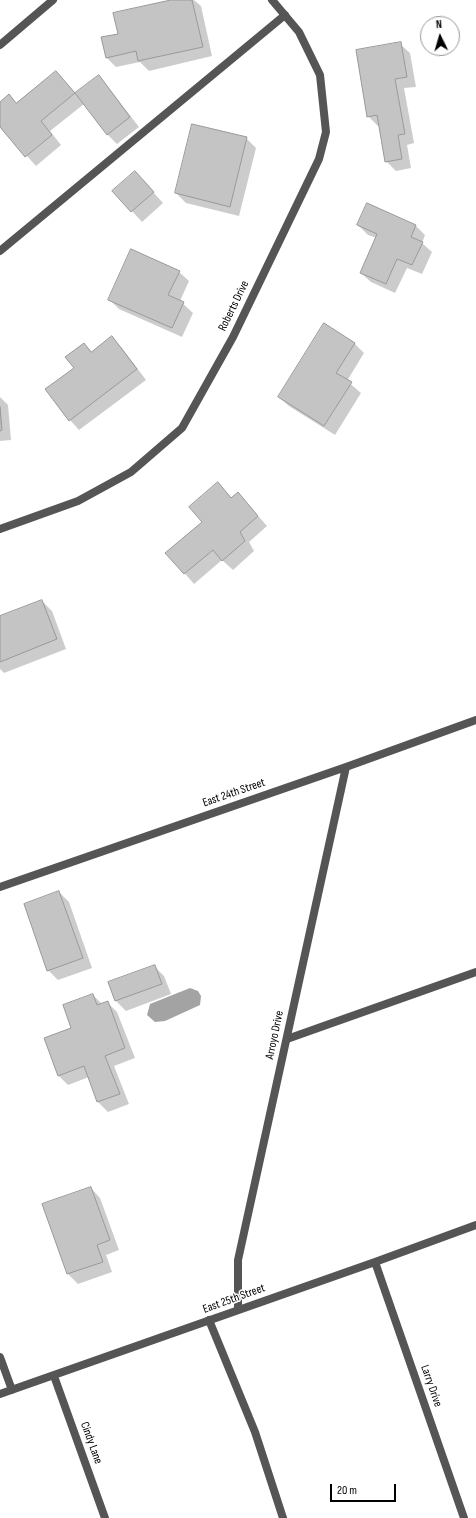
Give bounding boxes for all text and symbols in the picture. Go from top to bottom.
north arrow [420,16,460,56]
text: N [436,18,442,31]
street label: Roberts Drive [216,278,252,334]
street label: East 24th Street [201,776,267,810]
street label: Arroyo Drive [263,1009,287,1061]
street label: East 25th Street [201,1281,267,1317]
street label: Larry Drive [417,1363,445,1409]
street label: Cindy Lane [77,1420,105,1466]
scale bar [332,1476,398,1502]
text: 20 m [337,1483,357,1498]

